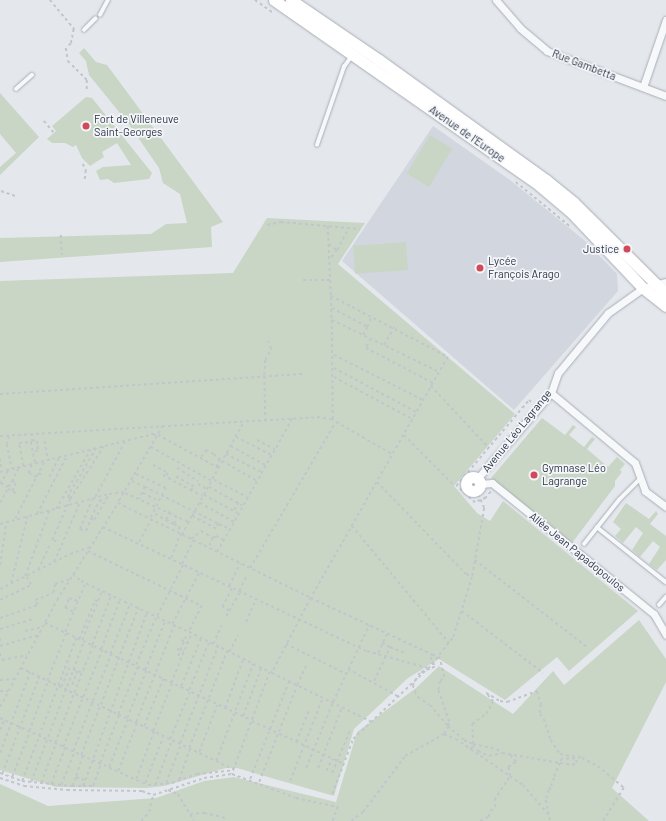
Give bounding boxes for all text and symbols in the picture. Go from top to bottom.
street label: Rue Gambetta [550,47,618,83]
street label: Avenue de l'Europe [427,103,507,165]
place label: Fort de Villeneuve Saint-Georges [94,113,179,139]
marker: Fort de Villeneuve Saint-Georges [81,121,91,131]
place label: Justice [583,242,619,256]
marker: Justice [622,244,632,254]
place label: Lycée François Arago [488,255,560,281]
marker: Lycée François Arago [475,263,485,273]
street label: Avenue Léo Lagrange [480,387,554,475]
place label: Gymnase Léo Lagrange [542,462,606,488]
marker: Gymnase Léo Lagrange [529,470,539,480]
street label: Allée Jean Papadopoulos [527,509,627,595]

